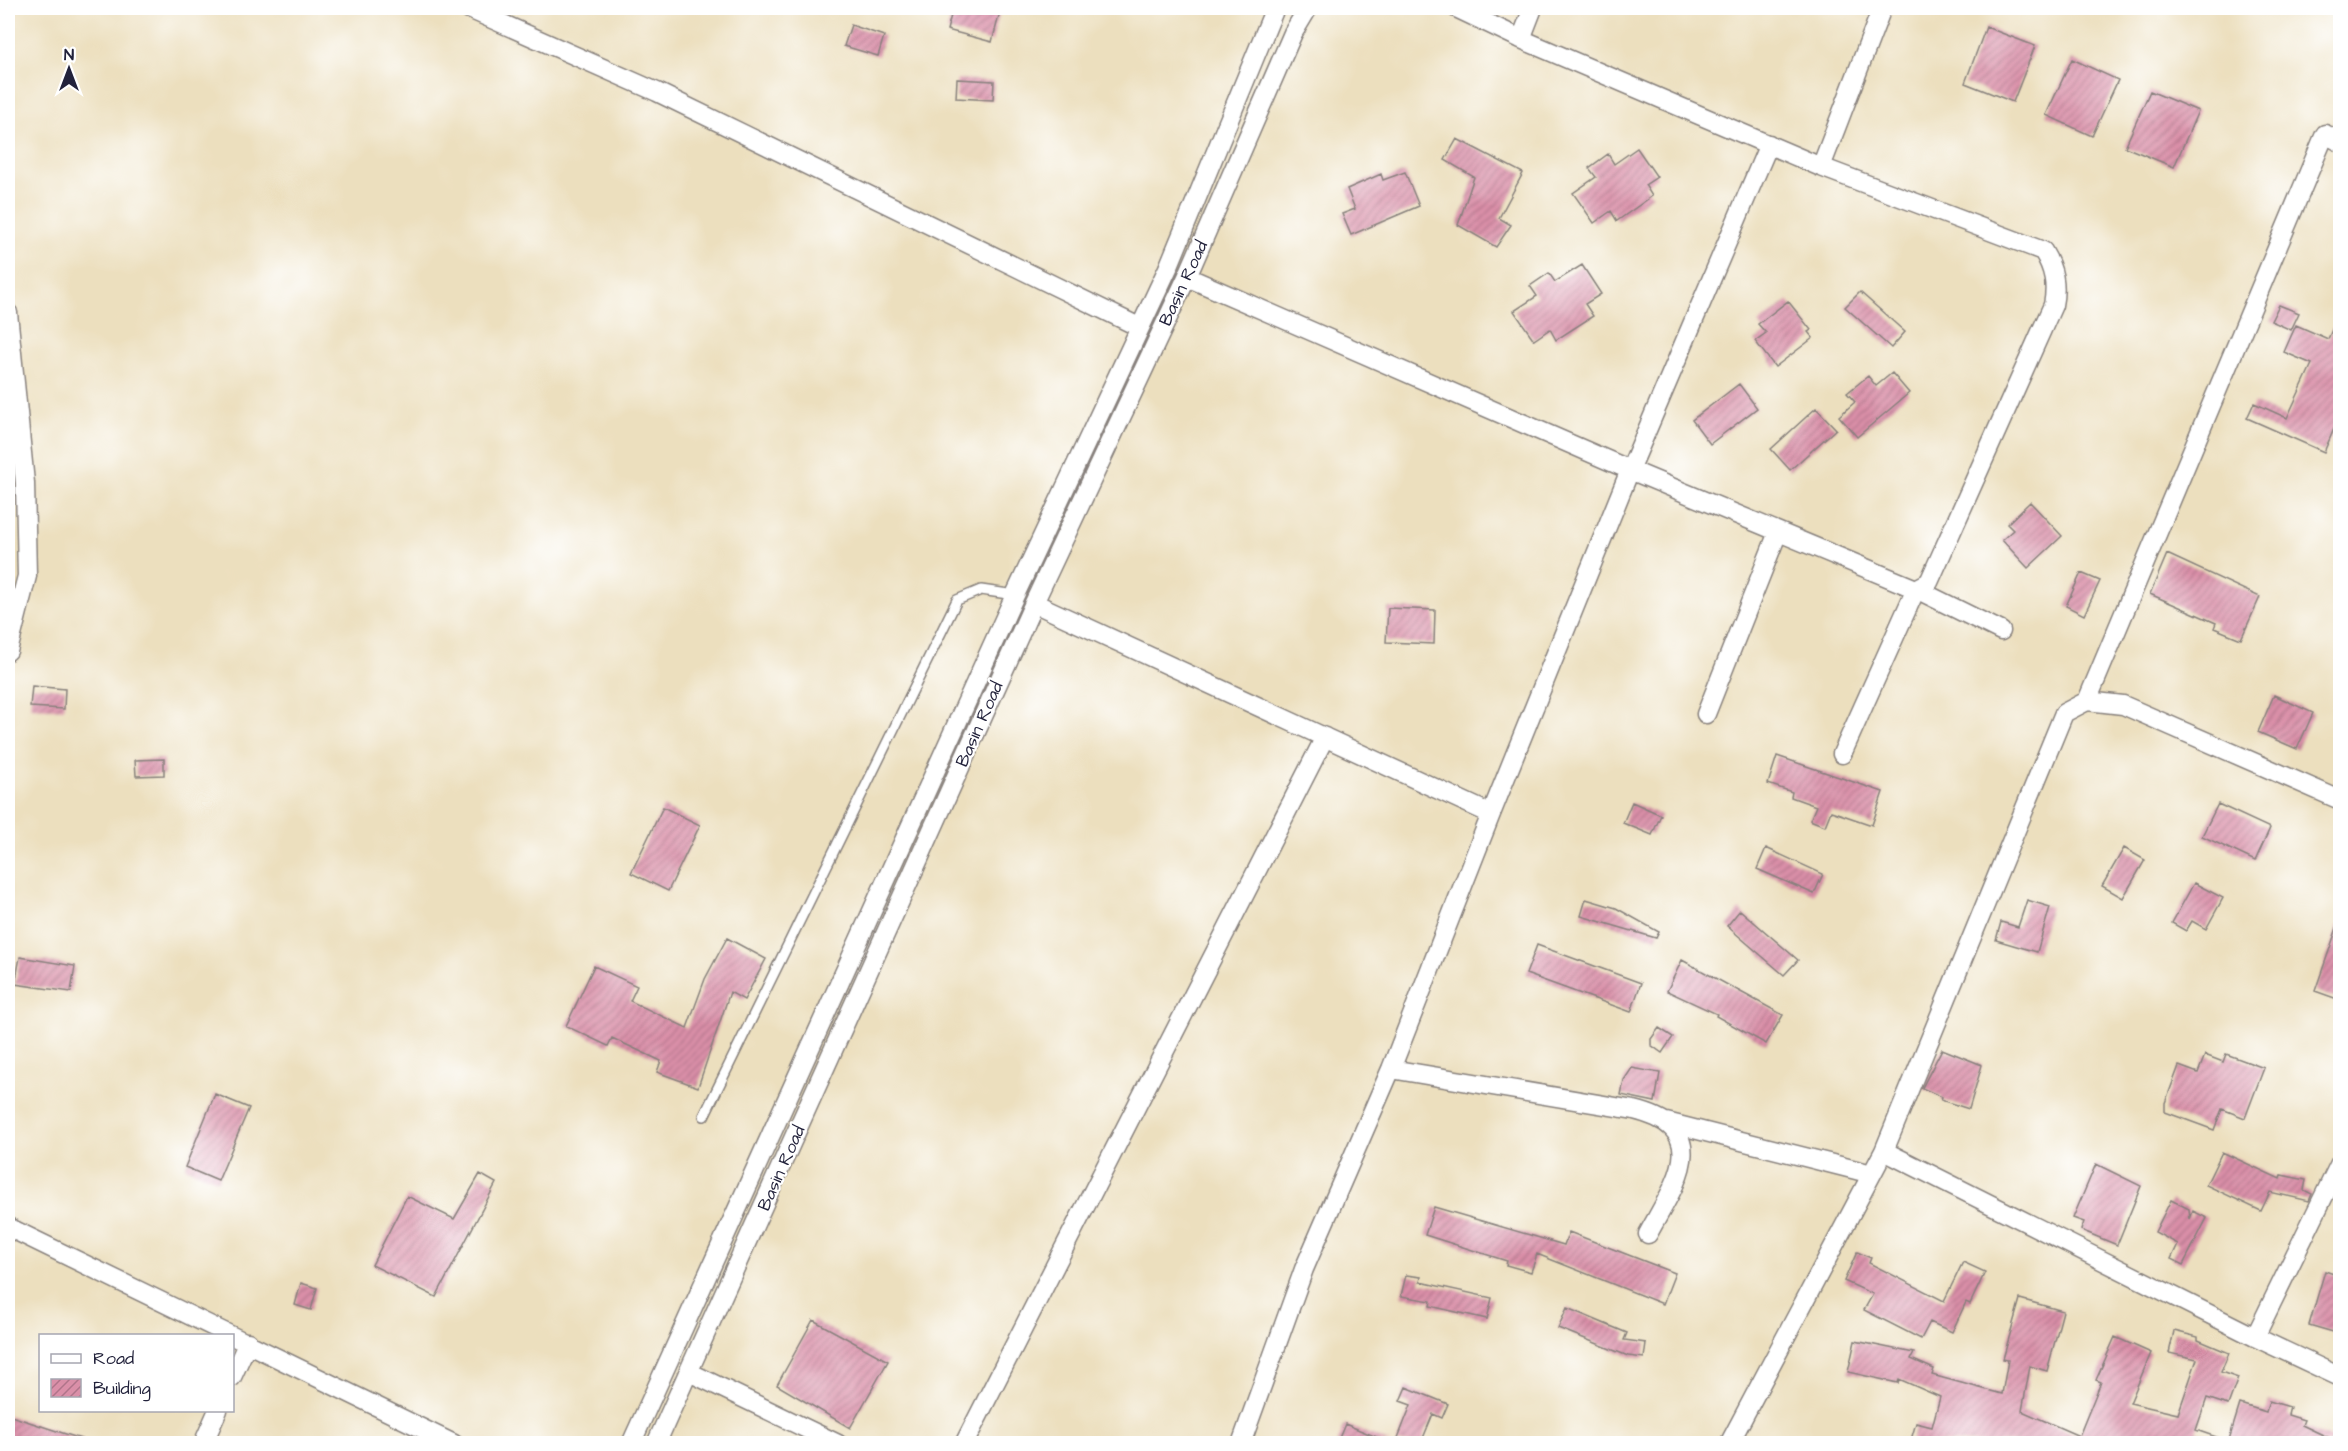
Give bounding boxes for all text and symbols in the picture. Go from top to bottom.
north arrow [39,39,99,99]
text: N [64,44,74,66]
street label: Basin Road [1153,237,1214,330]
street label: Basin Road [949,677,1009,771]
street label: Basin Road [751,1121,811,1215]
legend [39,1334,234,1412]
text: Road [93,1346,134,1371]
text: Building [93,1376,151,1402]

